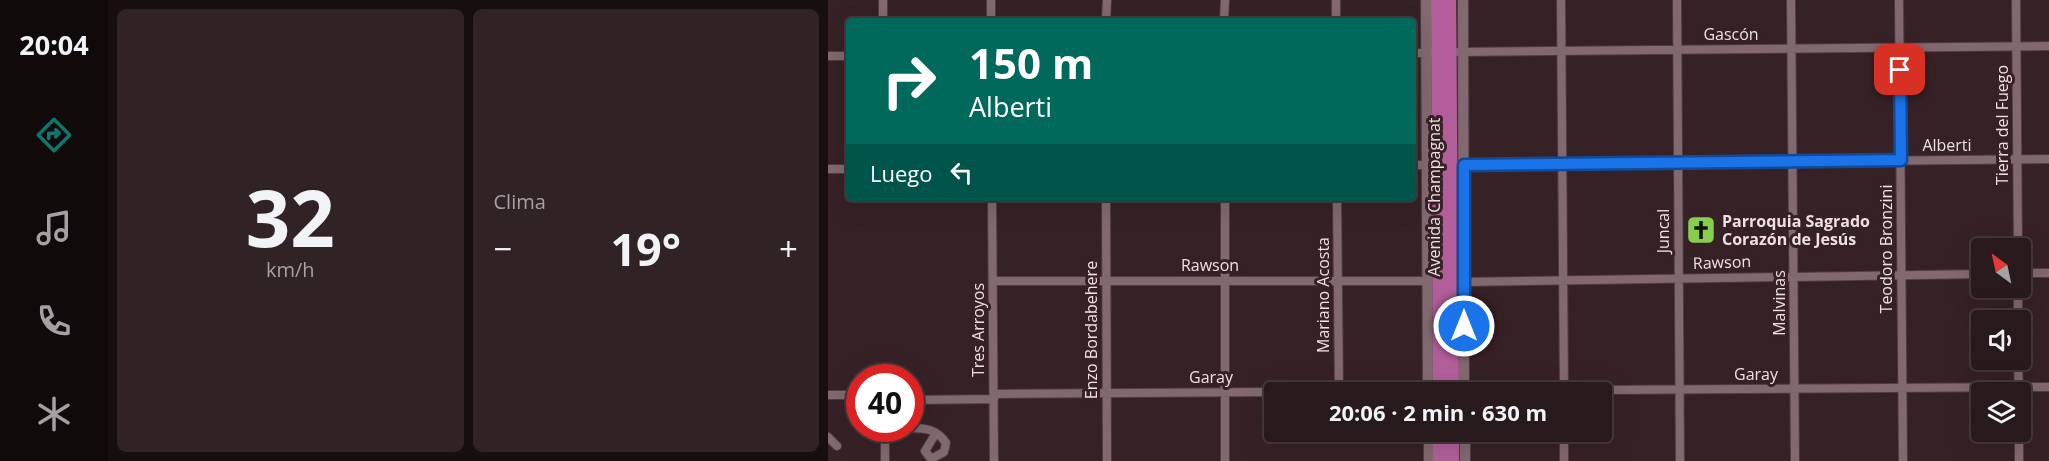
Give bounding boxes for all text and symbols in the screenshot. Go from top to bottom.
street label: Gascón [1703,23,1759,45]
text: 20:04 [19,26,89,63]
text: 150 m [969,34,1093,91]
icon: right [870,42,948,120]
pin [1874,44,1925,95]
icon: arrive [1883,53,1916,86]
street label: Tierra del Fuego [1991,65,2013,185]
text: Alberti [969,88,1052,125]
icon: directions [33,114,75,156]
street label: Avenida Champagnat [1423,117,1445,277]
street label: Alberti [1922,134,1972,156]
icon: left [945,156,978,189]
text: Luego [870,158,933,188]
text: 32 [246,164,335,270]
street label: Teodoro Bronzini [1875,185,1897,313]
text: Clima [494,188,546,215]
icon: music [33,207,75,249]
street label: Juncal [1652,209,1674,255]
place label: Parroquia Sagrado Corazón de Jesús [1722,210,1870,250]
church icon: Parroquia Sagrado Corazón de Jesús [1685,214,1717,246]
text: 19° [610,218,681,279]
text: − [494,226,512,271]
text: + [779,226,798,271]
street label: Mariano Acosta [1312,237,1334,353]
north arrow [1971,238,2031,298]
map controls [1971,238,2031,442]
street label: Rawson [1693,250,1751,274]
street label: Rawson [1181,254,1239,276]
text: km/h [266,256,315,283]
street label: Enzo Bordabehere [1080,261,1102,399]
street label: Malvinas [1768,270,1790,336]
street label: Tres Arroyos [967,283,989,377]
position arrow [1432,294,1496,358]
icon: phone [33,300,75,342]
button: sound [1971,310,2031,370]
street label: Garay [1734,363,1779,385]
speed limit sign: 40 [846,364,924,442]
street label: Garay [1189,366,1234,388]
button: layers [1971,382,2031,442]
icon: climate [33,393,75,435]
text: 20:06 · 2 min · 630 m [1329,397,1547,427]

